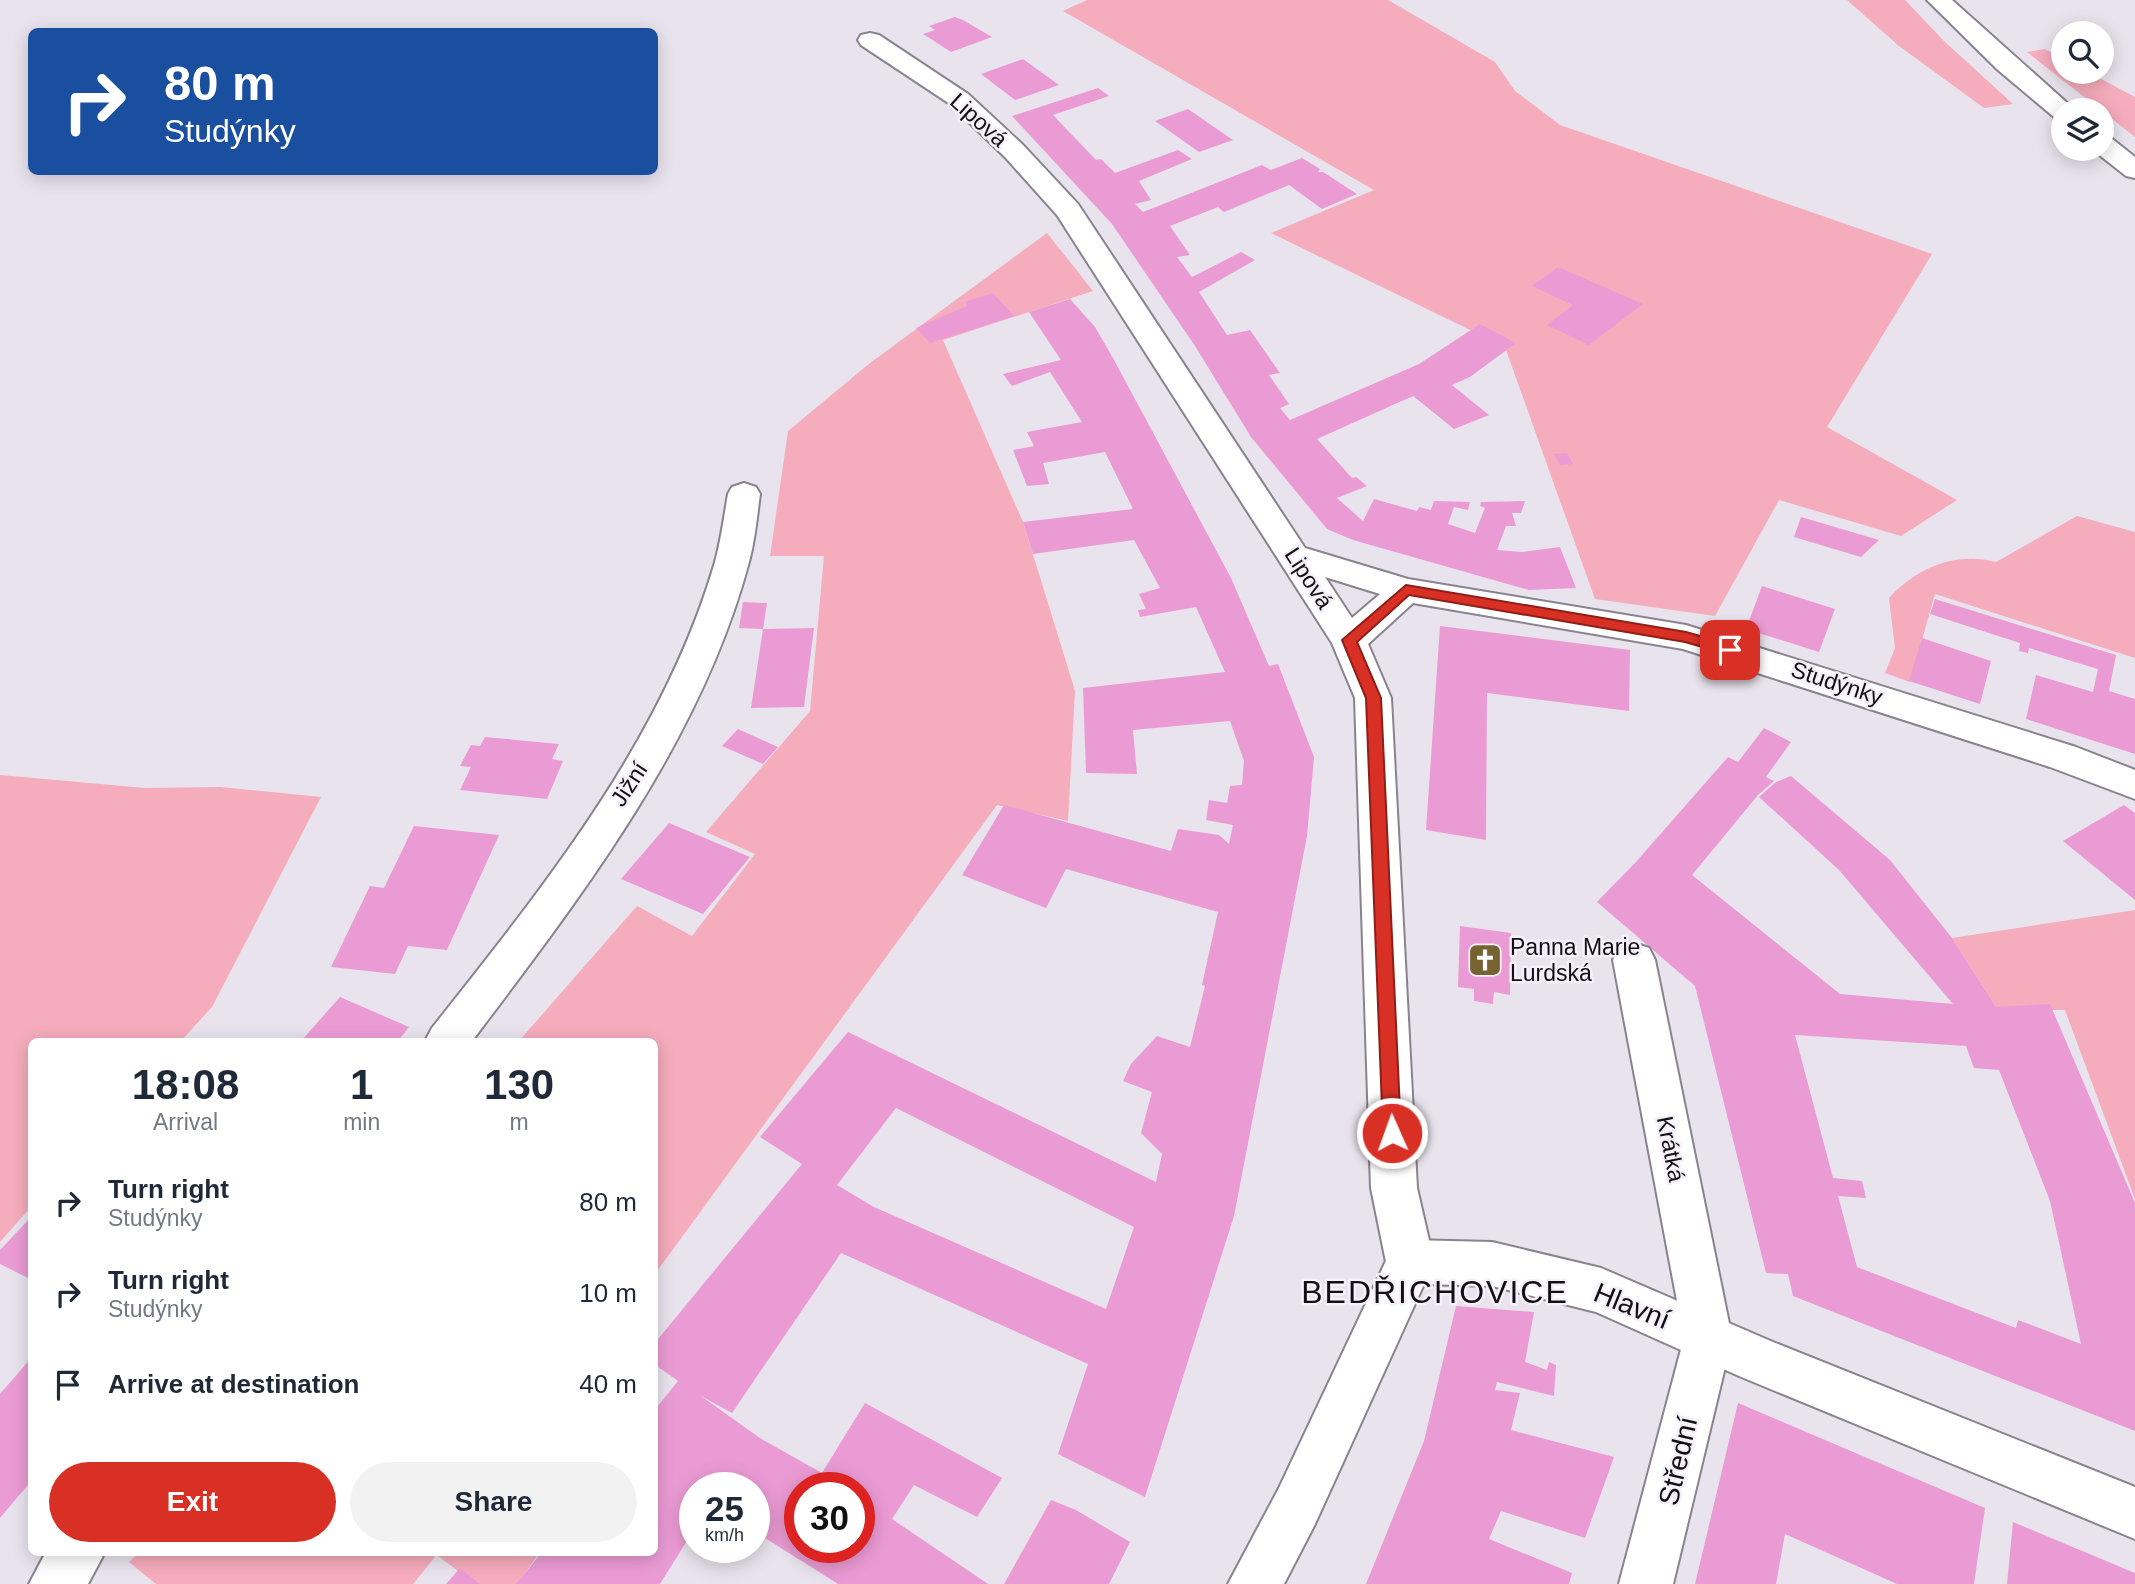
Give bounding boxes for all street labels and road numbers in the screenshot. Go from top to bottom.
street label: Lipová [945,88,1013,152]
street label: Lipová [1280,542,1338,614]
street label: Studýnky [1788,656,1886,710]
street label: Jižní [605,757,653,811]
street label: Krátká [1652,1114,1690,1184]
street label: Hlavní [1589,1277,1675,1335]
street label: Střední [1653,1413,1703,1508]

